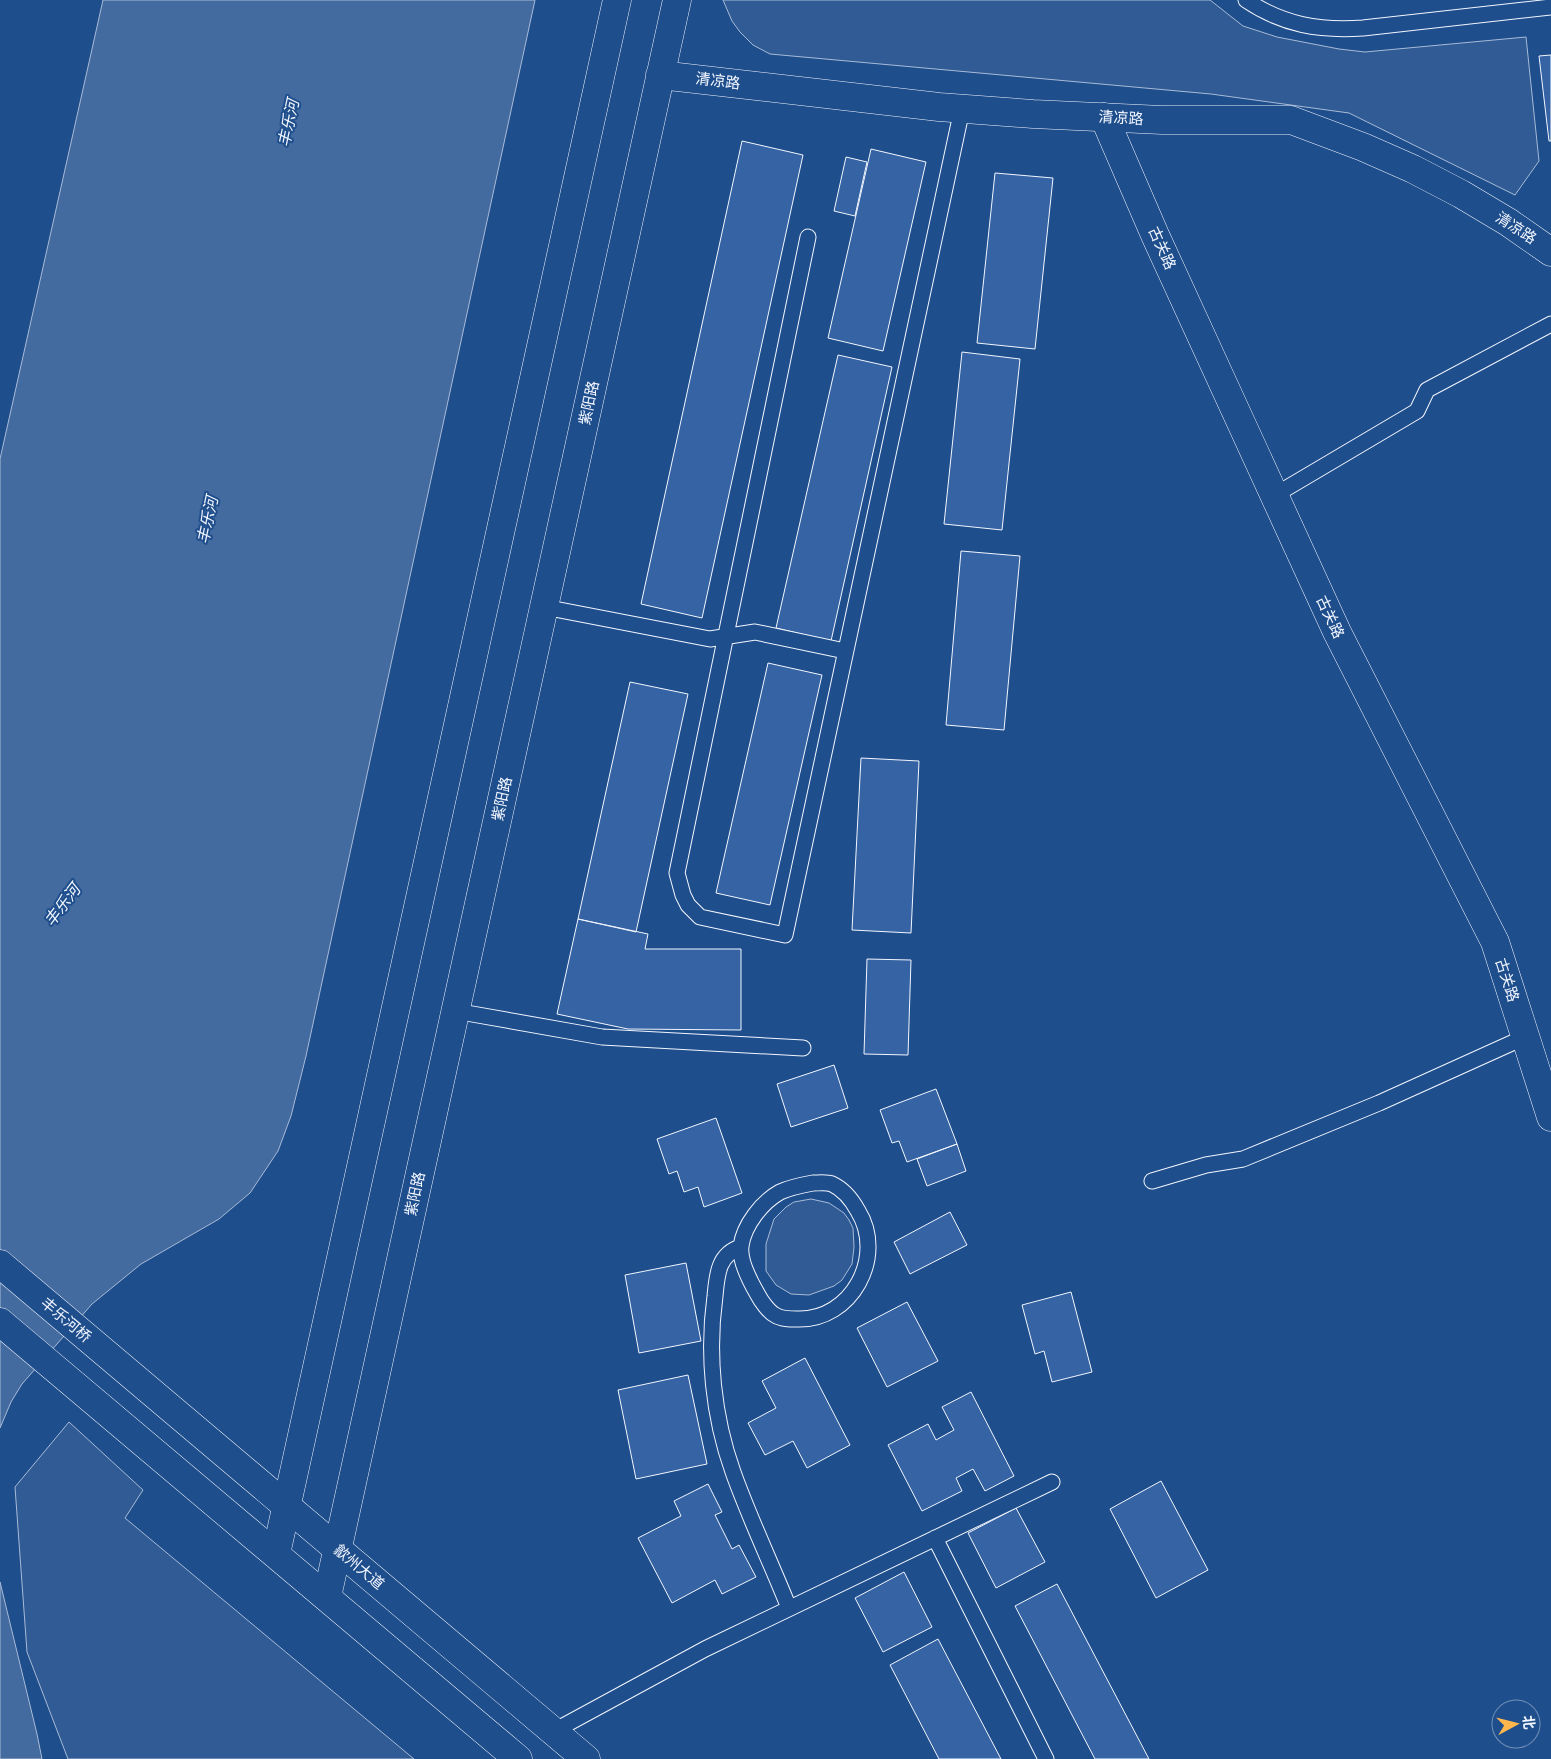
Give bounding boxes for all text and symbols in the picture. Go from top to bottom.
street label: 清凉路 [694,68,742,94]
water label: 丰乐河 [273,95,304,149]
street label: 清凉路 [1098,107,1144,129]
street label: 清凉路 [1492,207,1540,249]
street label: 古关路 [1144,223,1180,273]
street label: 紫阳路 [575,379,603,427]
water label: 丰乐河 [192,492,223,546]
street label: 古关路 [1311,592,1349,642]
street label: 紫阳路 [488,775,516,823]
water label: 丰乐河 [40,877,87,931]
street label: 古关路 [1491,956,1523,1004]
street label: 紫阳路 [401,1170,429,1218]
street label: 丰乐河桥 [37,1293,95,1347]
street label: 歙州大道 [330,1540,388,1594]
north arrow [1491,1699,1541,1749]
text: 北 [1519,1714,1539,1730]

